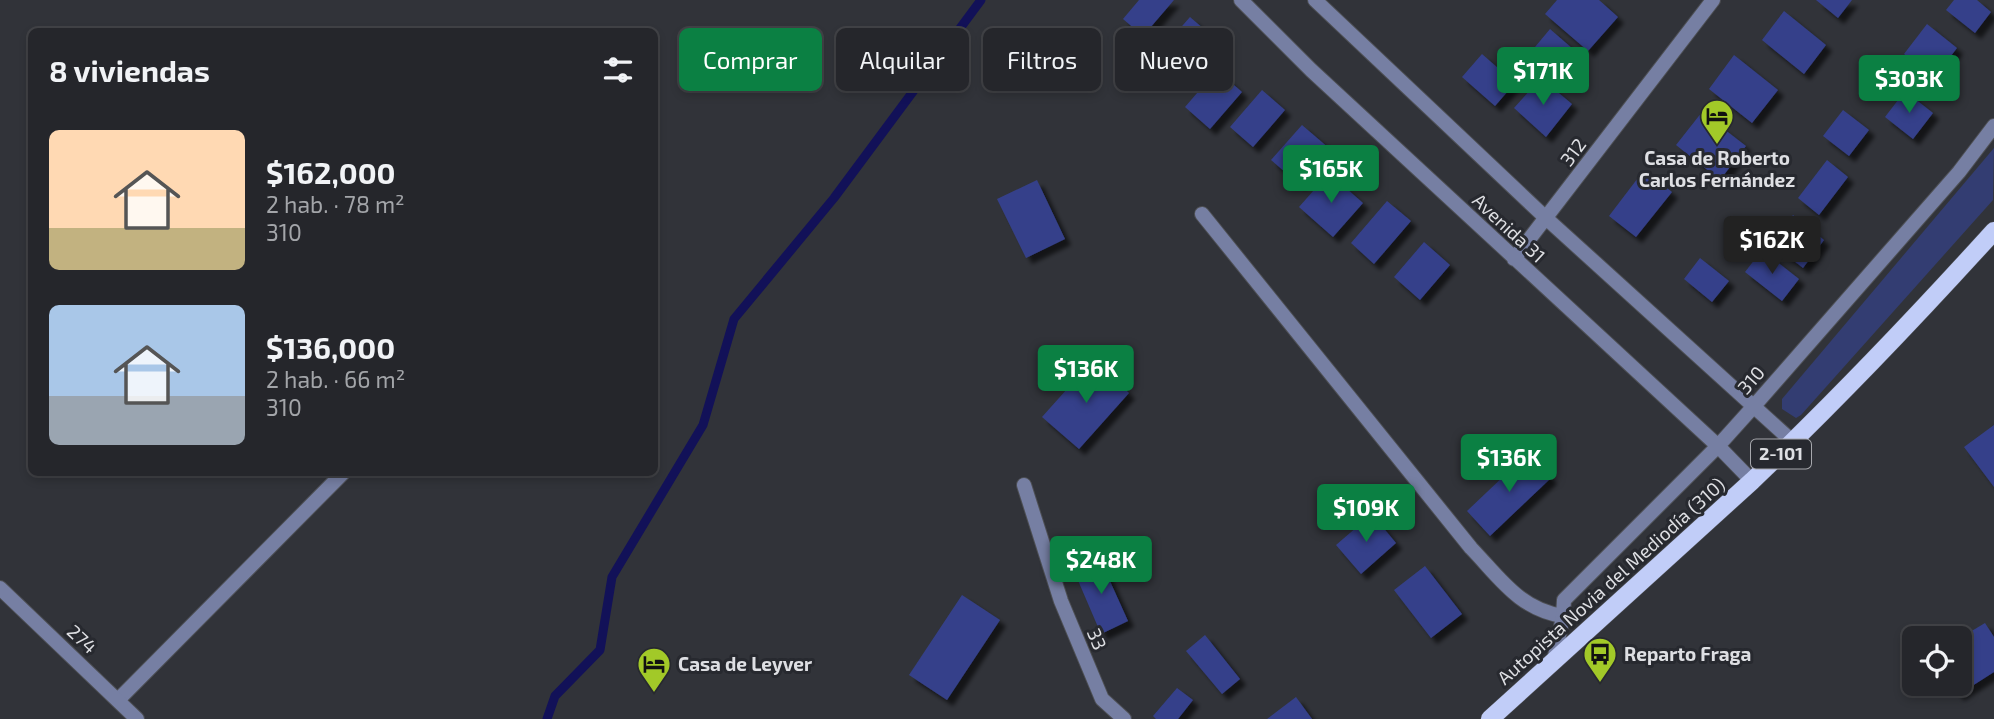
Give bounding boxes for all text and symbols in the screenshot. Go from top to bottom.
chip: Comprar [679,28,822,91]
chip: Alquilar [836,28,969,91]
chip: Filtros [983,28,1101,91]
chip: Nuevo [1115,28,1233,91]
pin: $171K [1494,48,1592,107]
icon: filters [599,51,637,89]
text: 8 viviendas [49,52,210,88]
pin: $303K [1860,55,1958,115]
text: $171K [1513,56,1573,84]
text: $303K [1875,64,1943,92]
hotel icon: Casa de Roberto Carlos Fernández [1698,97,1736,146]
street label: 312 [1555,133,1590,170]
pin: $165K [1282,146,1380,205]
place label: Casa de Roberto Carlos Fernández [1639,146,1795,191]
text: $162,000 [266,154,396,190]
text: $165K [1299,154,1363,182]
icon: home [105,158,189,242]
street label: Avenida 31 [1468,188,1550,267]
text: 2 hab. · 78 m² [266,190,405,218]
pin: $162K [1723,216,1821,276]
text: 310 [266,218,302,246]
text: $162K [1740,225,1804,253]
text: $136,000 [266,329,395,365]
icon: home [105,333,189,417]
pin: $136K [1037,346,1135,405]
text: $136K [1054,354,1118,382]
street label: 310 [1732,361,1769,398]
text: 2 hab. · 66 m² [266,365,405,393]
text: 310 [266,393,302,421]
pin: $136K [1460,434,1558,494]
road number: 2-101 [1751,440,1811,468]
text: $136K [1477,443,1541,471]
street label: Autopista Novia del Mediodía (310) [1492,472,1729,689]
pin: $109K [1317,484,1415,544]
text: $109K [1333,493,1399,521]
pin: $248K [1052,536,1150,596]
text: $248K [1066,545,1136,573]
street label: 274 [63,619,102,658]
street label: 33 [1083,625,1112,653]
map controls [1902,626,1972,696]
button: locate [1902,626,1972,696]
bus stop icon: Reparto Fraga [1581,635,1619,684]
place label: Reparto Fraga [1624,642,1751,665]
hotel icon: Casa de Leyver [635,645,673,694]
place label: Casa de Leyver [678,652,812,676]

